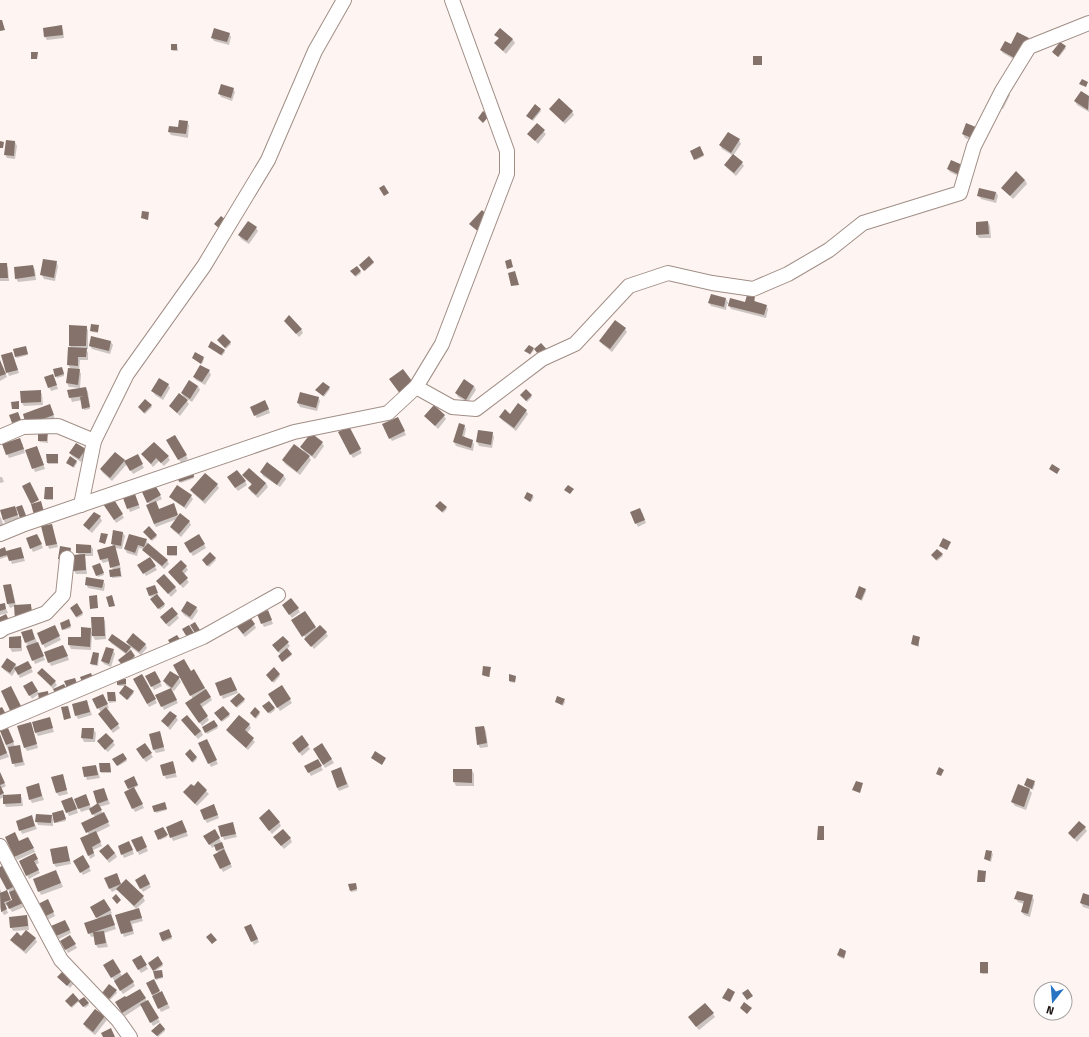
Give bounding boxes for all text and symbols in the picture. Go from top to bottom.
north arrow [1033,981,1073,1021]
text: N [1045,1003,1056,1017]

